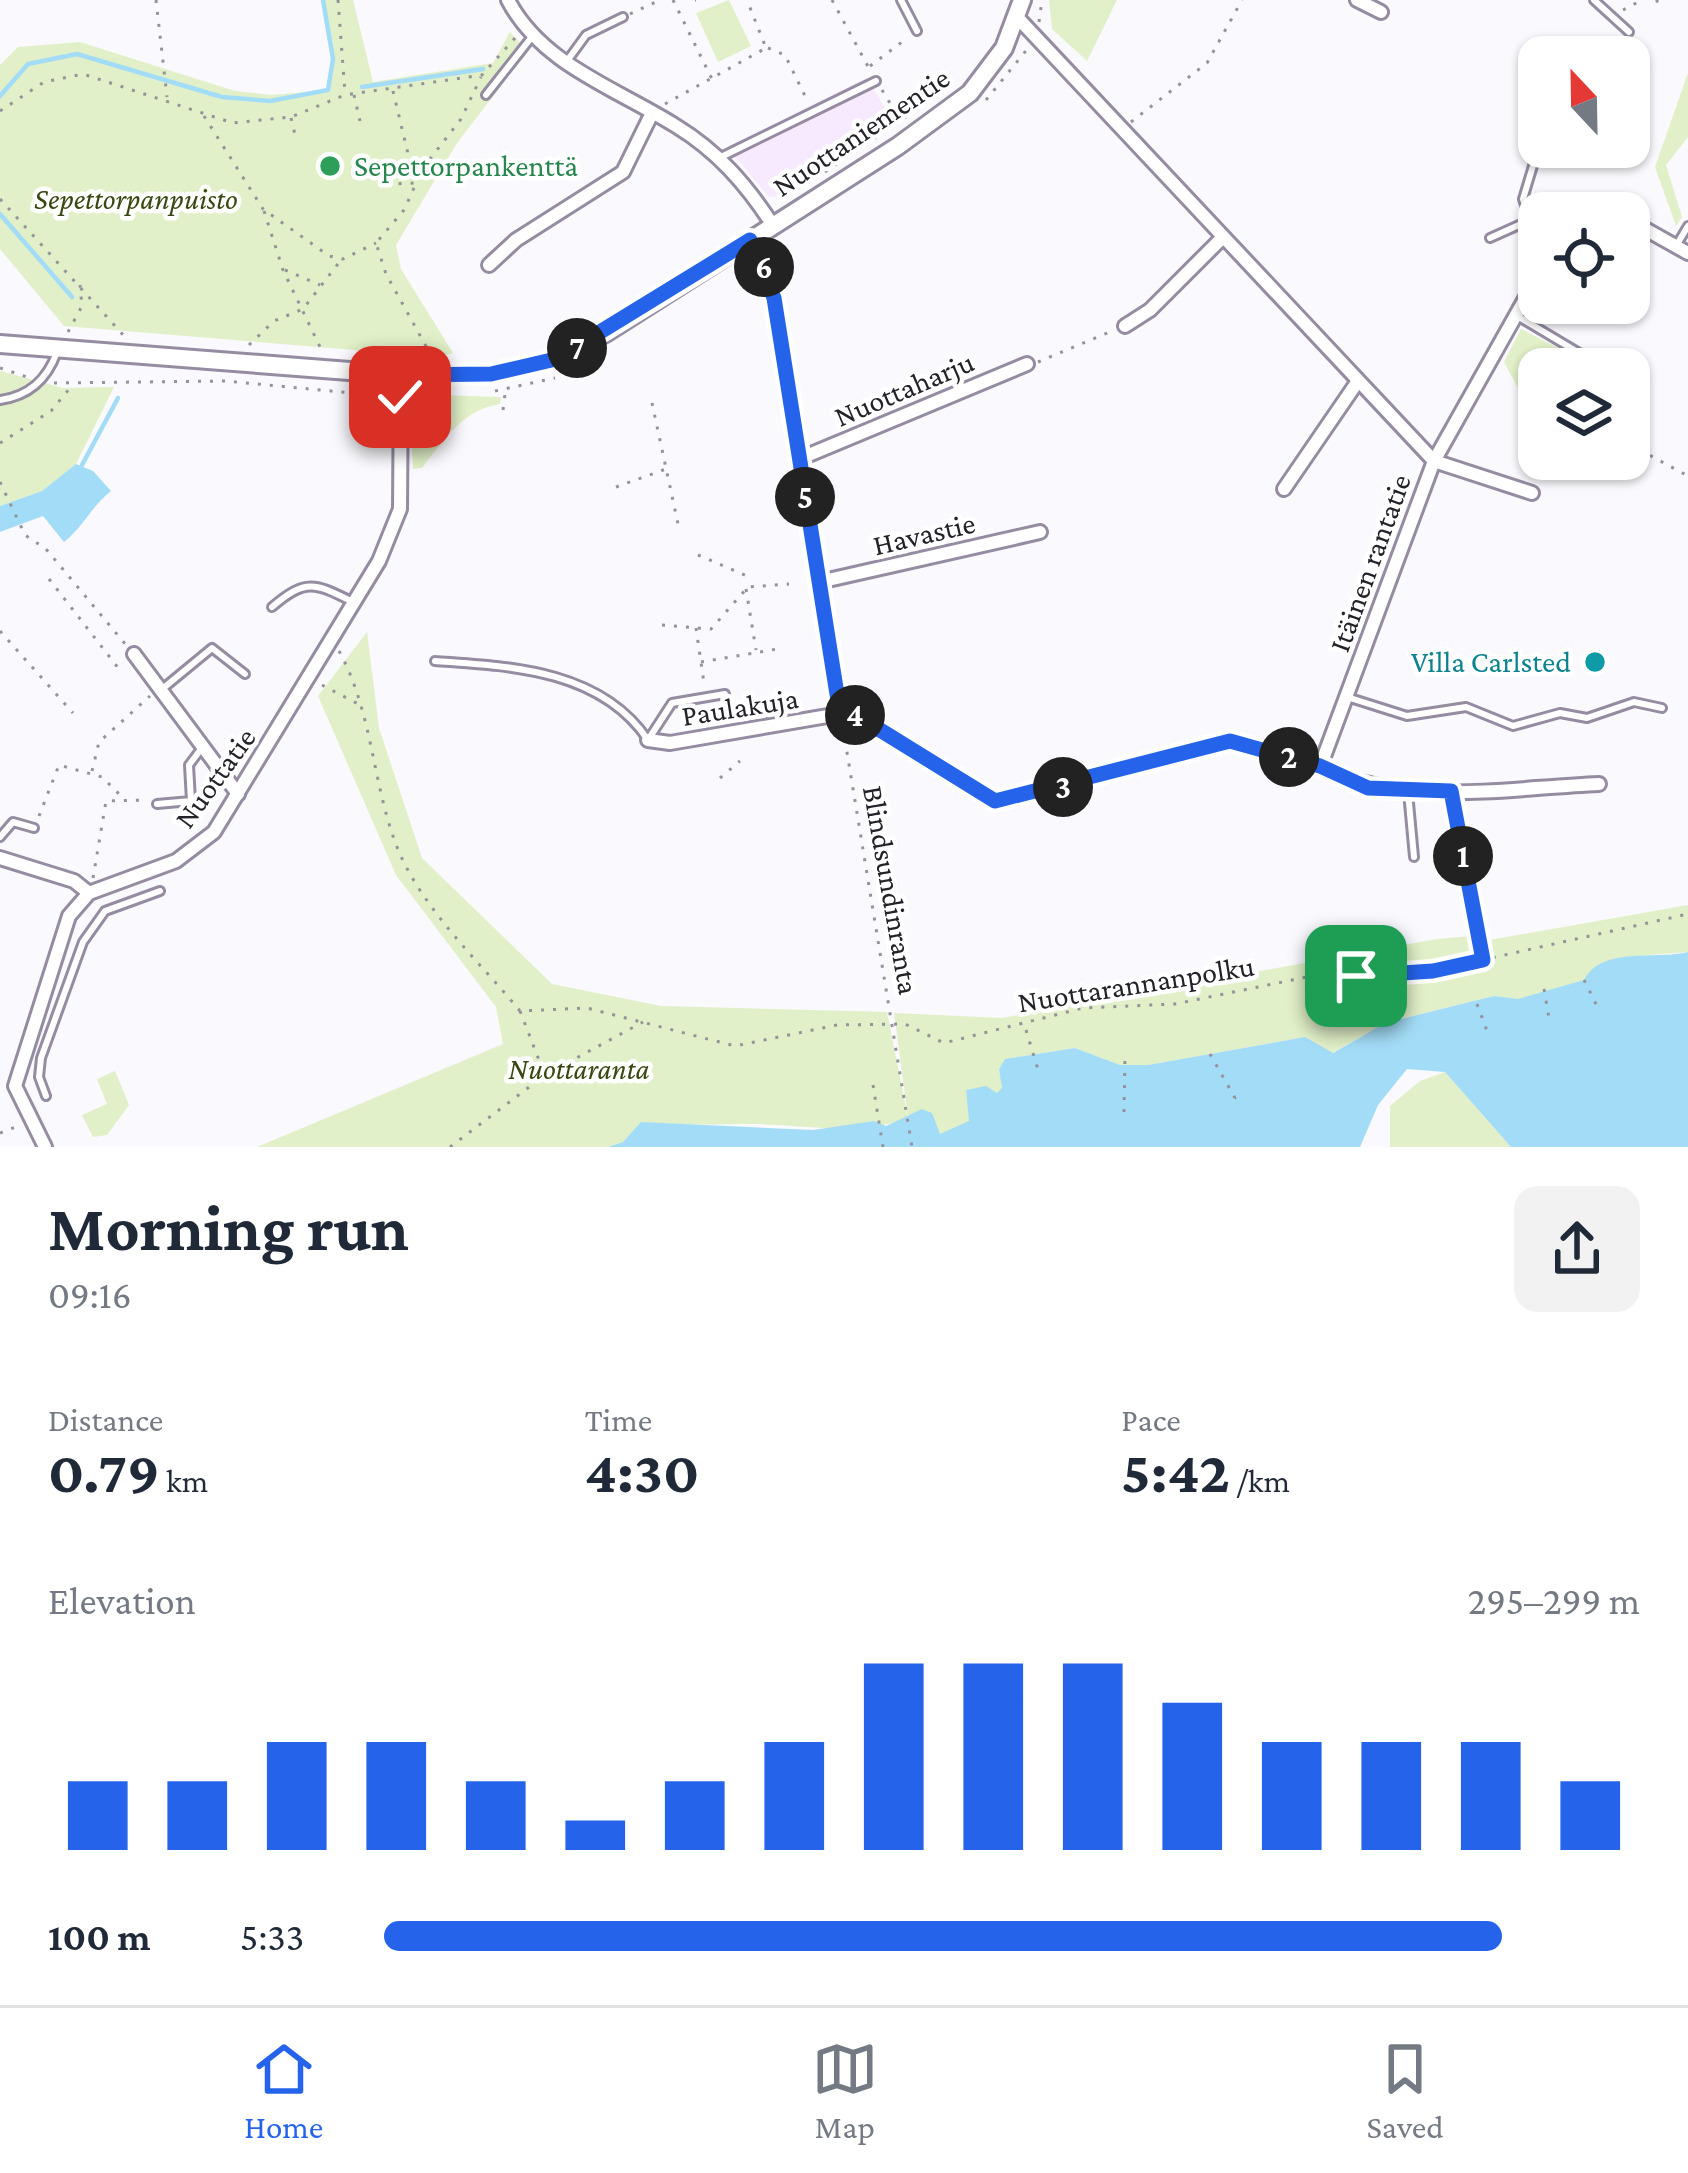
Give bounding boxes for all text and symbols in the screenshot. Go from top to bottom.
north arrow [1518,36,1650,168]
map controls [1518,36,1650,480]
street label: Nuottaniementie [766,60,955,203]
place label: Sepettorpankenttä [354,149,578,183]
marker: Sepettorpankenttä [317,153,343,179]
park label: Sepettorpanpuisto [34,182,238,216]
button: locate [1518,192,1650,324]
pin: 6 [734,237,794,297]
text: 6 [755,248,773,285]
pin: 7 [547,318,607,378]
text: 7 [569,329,585,366]
street label: Nuottaharju [829,344,979,434]
pin [349,346,451,448]
button: layers [1518,348,1650,480]
icon: check [367,364,433,430]
pin: 5 [775,467,835,527]
street label: Itäinen rantatie [1322,470,1417,656]
text: 5 [797,478,813,515]
street label: Havastie [870,506,978,561]
place label: Villa Carlsted [1411,645,1571,678]
marker: Villa Carlsted [1582,649,1608,675]
street label: Paulakuja [679,681,801,733]
pin: 4 [825,685,885,745]
text: 4 [846,696,864,733]
street label: Nuottatie [167,721,262,834]
pin: 2 [1259,727,1319,787]
text: 2 [1281,738,1297,775]
pin: 3 [1033,757,1093,817]
text: 3 [1055,768,1071,805]
street label: Blindsundinranta [857,783,926,997]
pin: 1 [1433,826,1493,886]
text: 1 [1457,837,1469,874]
pin [1305,925,1407,1027]
icon: arrive [1323,943,1389,1009]
street label: Nuottarannanpolku [1015,949,1257,1019]
park label: Nuottaranta [508,1052,650,1085]
button: share [1514,1186,1640,1312]
text: Morning run [48,1191,409,1264]
text: 09:16 [48,1273,132,1316]
text: Distance [48,1401,163,1438]
text: Time [585,1401,652,1438]
text: Pace [1121,1401,1181,1438]
text: 0.79 [48,1438,160,1505]
text: 4:30 [585,1438,699,1505]
text: 5:42 [1121,1438,1230,1505]
text: km [160,1462,208,1499]
text: /km [1230,1462,1290,1499]
text: Elevation [48,1579,196,1622]
text: 295–299 m [1468,1579,1640,1622]
text: 100 m [48,1915,151,1958]
text: 5:33 [240,1915,304,1958]
tab: Home [244,2036,323,2145]
tab: Map [812,2036,878,2145]
tab: Saved [1366,2036,1444,2145]

